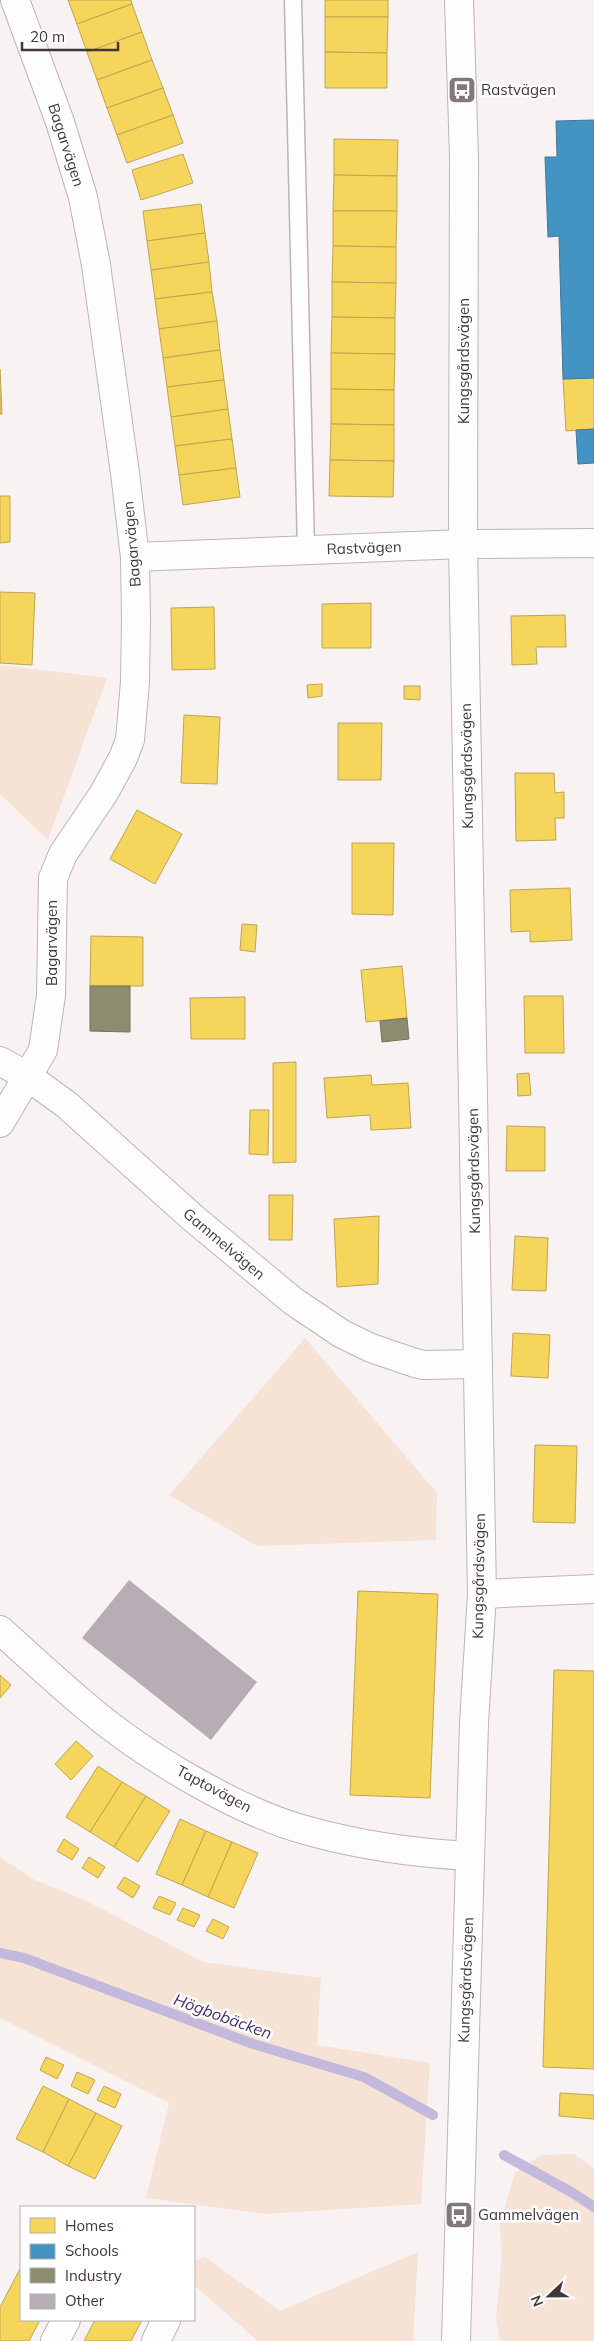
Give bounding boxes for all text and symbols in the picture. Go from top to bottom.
scale bar [22,20,119,52]
text: 20 m [30,27,65,46]
bus stop icon: Rastvägen [447,75,477,105]
place label: Rastvägen [481,80,556,99]
street label: Bagarvägen [44,101,89,189]
street label: Kungsgårdsvägen [454,298,473,424]
street label: Bagarvägen [118,500,145,588]
street label: Rastvägen [326,537,402,558]
street label: Kungsgårdsvägen [456,703,477,829]
street label: Bagarvägen [42,900,61,986]
street label: Kungsgårdsvägen [463,1108,484,1234]
street label: Gammelvägen [180,1204,269,1283]
street label: Kungsgårdsvägen [468,1513,489,1639]
street label: Taptovägen [173,1761,255,1816]
street label: Kungsgårdsvägen [454,1917,477,2043]
water label: Högbobäcken [171,1989,275,2043]
bus stop icon: Gammelvägen [444,2200,474,2230]
place label: Gammelvägen [478,2205,579,2224]
legend [20,2206,195,2321]
text: Homes [65,2216,114,2235]
text: Schools [65,2241,119,2260]
text: Industry [65,2266,122,2285]
north arrow [524,2271,574,2321]
text: Other [65,2291,105,2310]
text: N [527,2293,547,2309]

